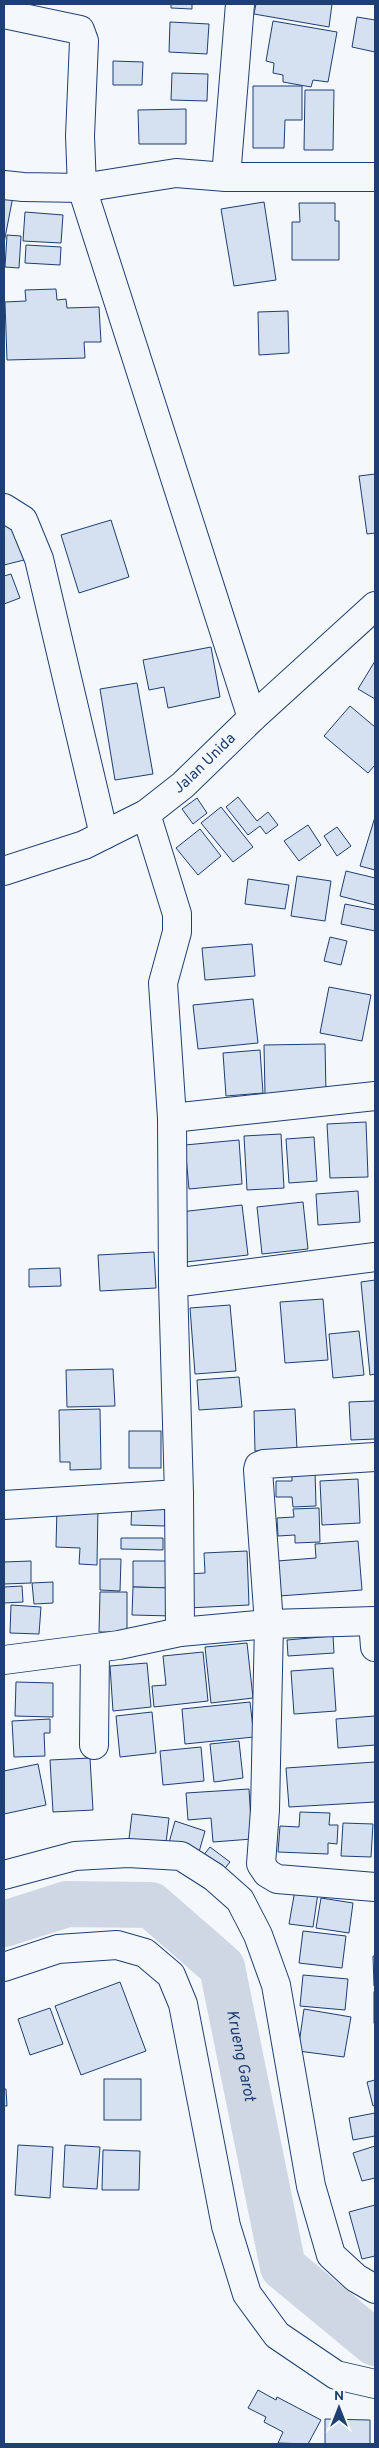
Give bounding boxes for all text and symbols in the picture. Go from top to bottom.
street label: Jalan Unida [170,729,240,798]
water label: Krueng Garot [221,2008,259,2105]
north arrow [314,2383,364,2433]
text: N [334,2388,344,2405]

